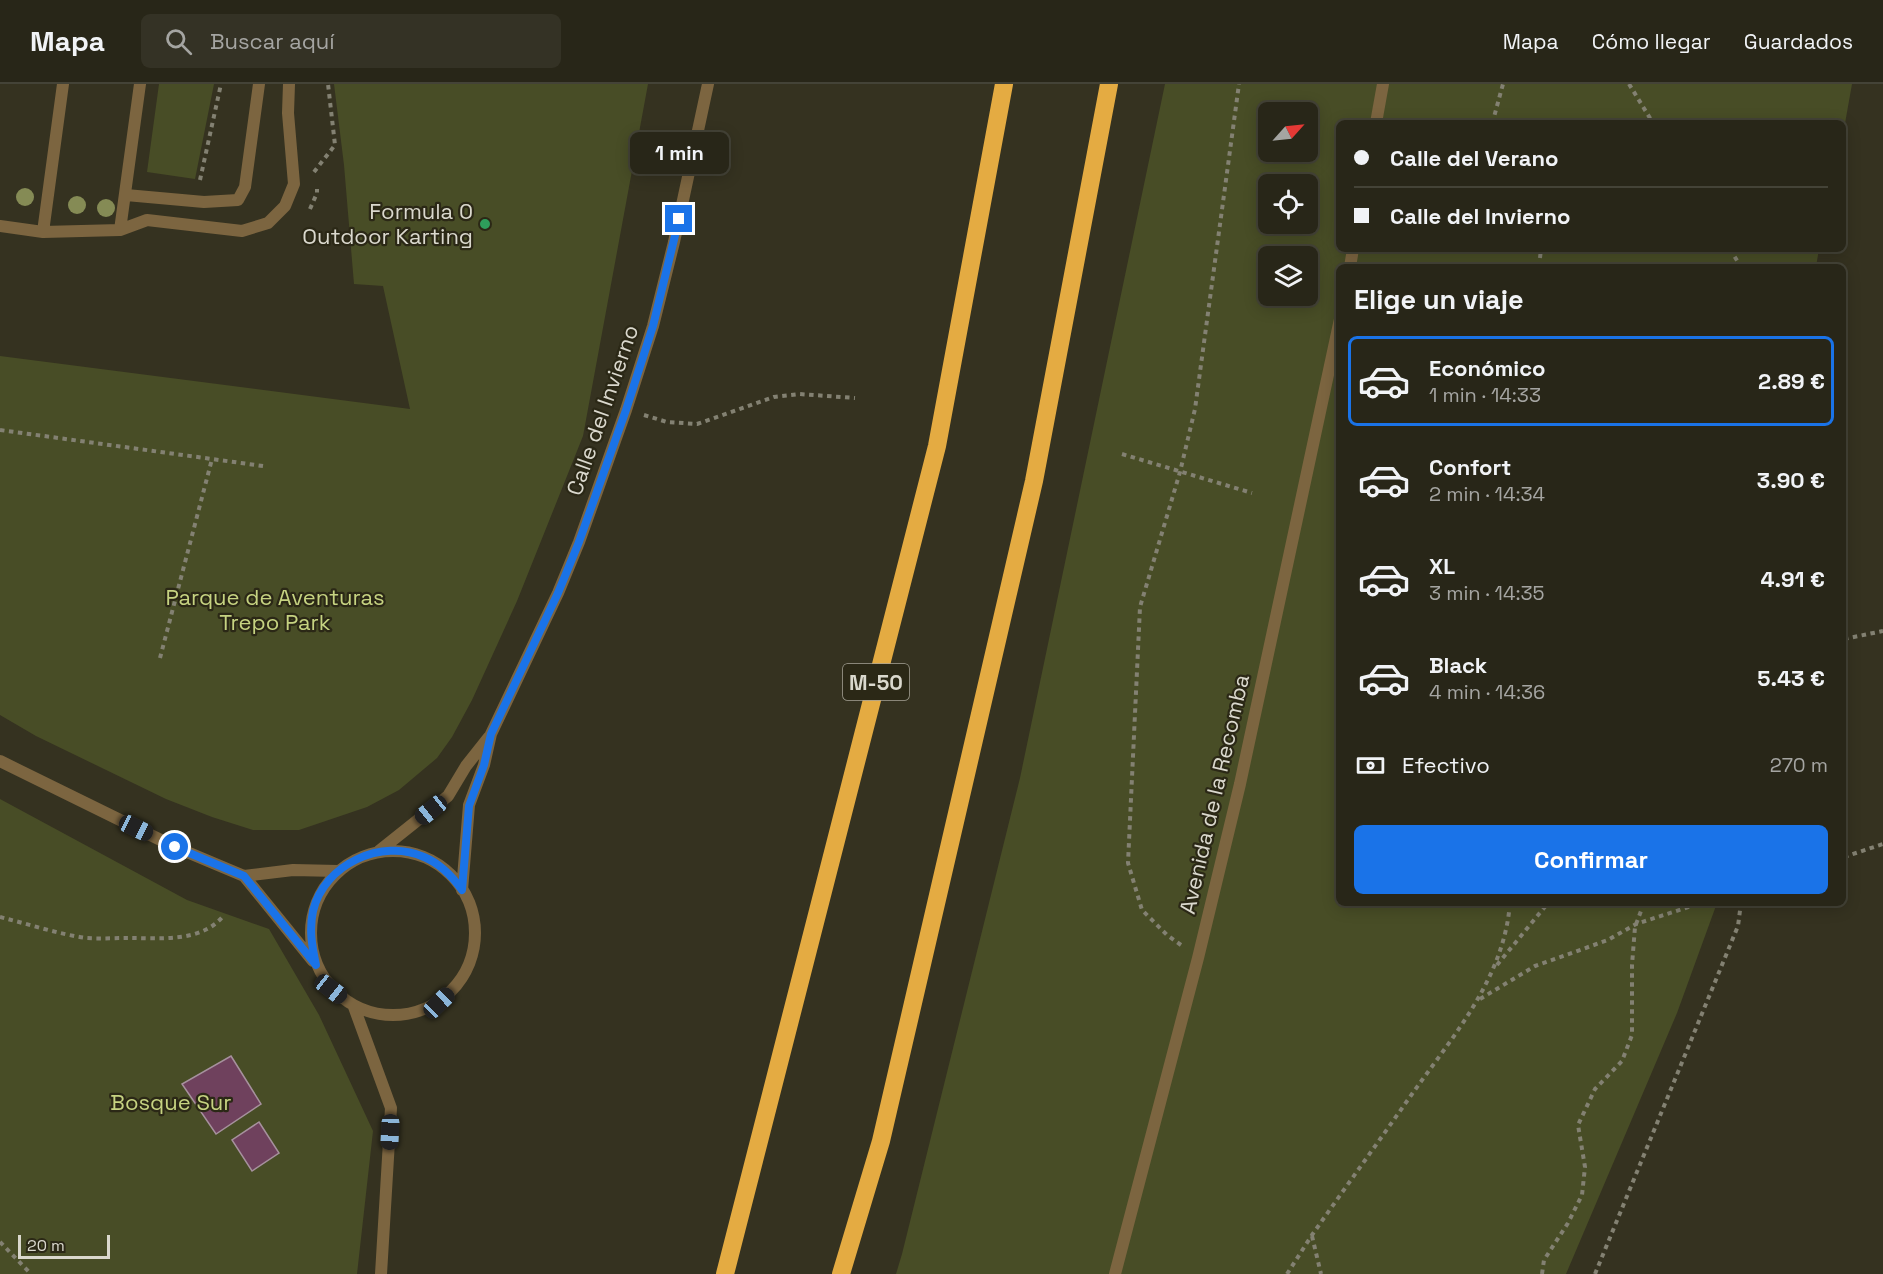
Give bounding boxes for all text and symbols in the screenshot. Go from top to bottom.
search box [141,14,561,68]
text: Mapa [30,23,105,59]
icon: search [162,25,195,58]
text: Buscar aquí [210,27,335,55]
text: Mapa [1503,28,1559,55]
text: Cómo llegar [1592,28,1711,55]
text: Guardados [1744,28,1853,55]
north arrow [1258,102,1318,162]
map controls [1258,102,1318,306]
callout: 1 min [630,132,728,174]
text: 1 min [655,140,704,166]
text: Calle del Verano [1390,144,1559,172]
button: locate [1258,174,1318,234]
place label: Formula 0 Outdoor Karting [302,197,473,250]
text: Calle del Invierno [1390,202,1570,230]
route end [665,205,692,232]
marker: Formula 0 Outdoor Karting [478,217,492,231]
button: layers [1258,246,1318,306]
text: Elige un viaje [1354,282,1524,317]
street label: Calle del Invierno [560,321,644,499]
icon: car [1357,354,1411,408]
text: Económico [1429,354,1546,382]
text: 2.89 € [1758,367,1825,395]
text: 1 min · 14:33 [1429,382,1541,408]
icon: car [1357,453,1411,507]
text: Confort [1429,453,1511,481]
text: 3.90 € [1757,466,1825,494]
text: 2 min · 14:34 [1429,481,1545,507]
icon: car [1357,552,1411,606]
text: XL [1429,552,1455,580]
text: 4.91 € [1760,565,1825,593]
text: 3 min · 14:35 [1429,580,1545,606]
park label: Parque de Aventuras Trepo Park [165,583,385,636]
icon: car [1357,651,1411,705]
text: Black [1429,651,1487,679]
road number: M-50 [843,664,909,700]
text: 5.43 € [1757,664,1825,692]
street label: Avenida de la Recomba [1173,671,1255,917]
text: 4 min · 14:36 [1429,679,1545,705]
icon: cash [1354,749,1387,782]
text: Efectivo [1402,751,1490,779]
text: 270 m [1770,752,1828,778]
car [411,792,451,828]
car [116,812,156,844]
button: Confirmar [1354,825,1828,894]
route start [161,833,188,860]
car [311,971,351,1007]
car [420,984,458,1022]
park label: Bosque Sur [110,1088,232,1116]
car [380,1114,400,1150]
scale bar [18,1232,110,1260]
text: 20 m [27,1235,65,1256]

